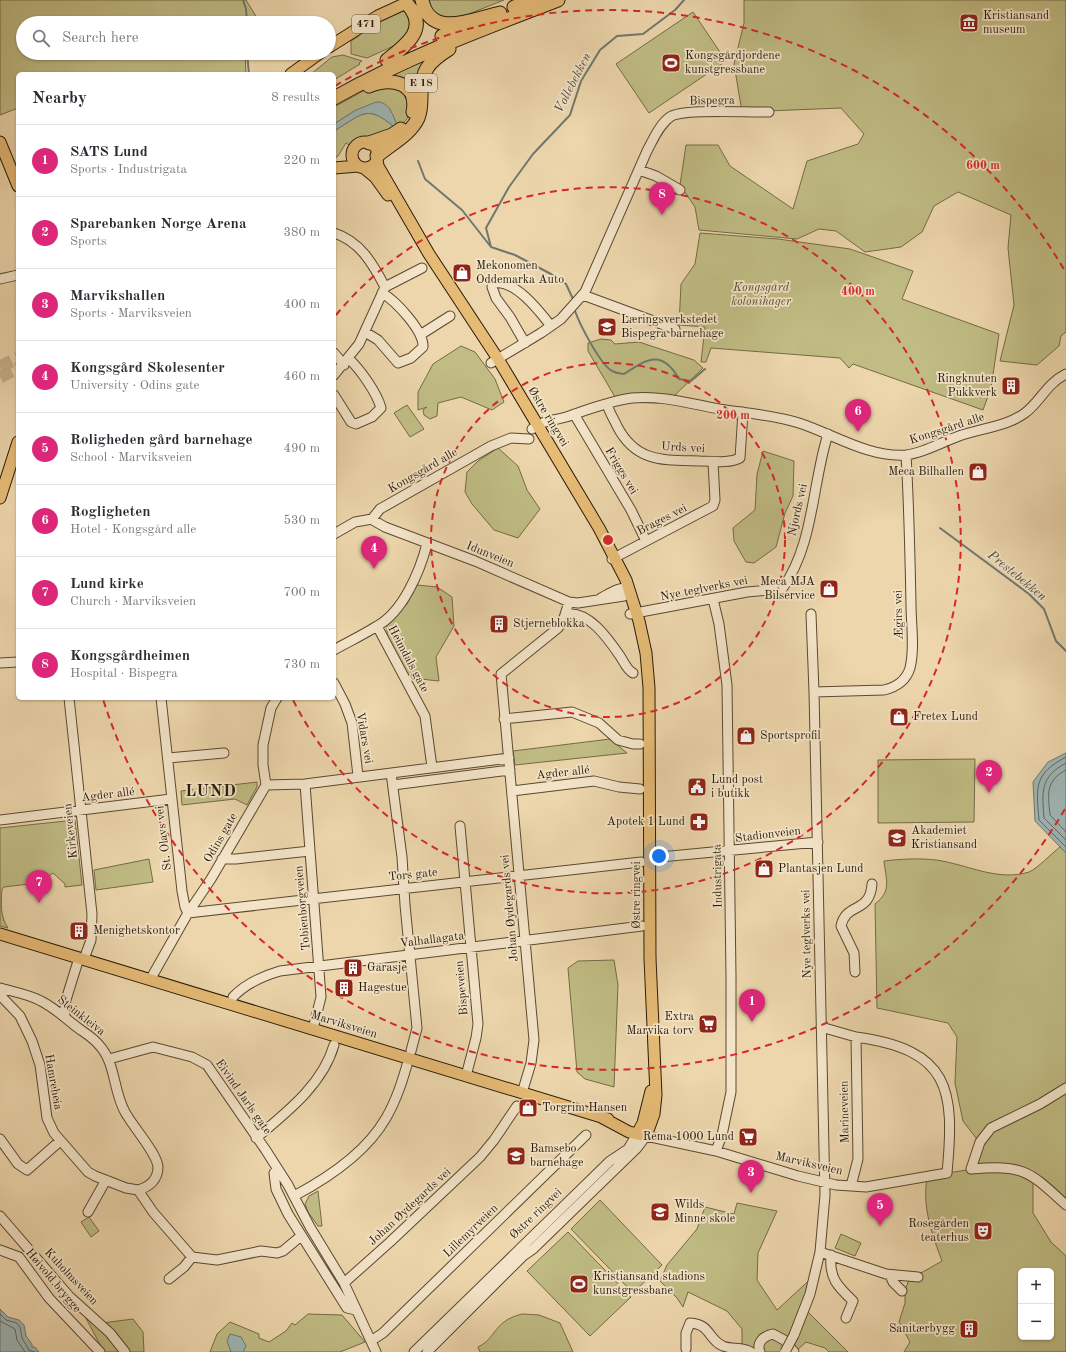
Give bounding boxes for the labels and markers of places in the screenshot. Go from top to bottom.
place label: Kristiansand museum [983,10,1049,36]
museum icon: Kristiansand museum [958,12,980,34]
place label: Kongsgårdjordene kunstgressbane [685,50,781,76]
sports icon: Kongsgårdjordene kunstgressbane [660,52,682,74]
pin: 8 [649,182,675,215]
place label: Mekonomen Oddemarka Auto [476,260,564,286]
shop icon: Mekonomen Oddemarka Auto [451,262,473,284]
place label: Læringsverkstedet Bispegra barnehage [621,314,724,340]
school or university icon: Læringsverkstedet Bispegra barnehage [596,316,618,338]
place label: Ringknuten Pukkverk [937,373,998,399]
building icon: Ringknuten Pukkverk [1000,375,1022,397]
pin: 6 [845,399,871,432]
shop icon: Meca Bilhallen [967,461,989,483]
place label: Meca Bilhallen [888,466,965,478]
centre of rings [601,533,615,547]
pin: 4 [361,536,387,569]
place label: Meca MJA Bilservice [760,576,815,602]
shop icon: Meca MJA Bilservice [818,578,840,600]
building icon: Stjerneblokka [488,613,510,635]
place label: Stjerneblokka [513,618,585,630]
shop icon: Fretex Lund [888,706,910,728]
place label: Fretex Lund [913,711,978,723]
shop icon: Sportsprofil [735,725,757,747]
place label: Sportsprofil [760,730,821,742]
pin: 2 [976,760,1002,793]
place label: Lund post i butikk [711,774,763,800]
public building icon: Lund post i butikk [686,776,708,798]
pharmacy icon: Apotek 1 Lund [688,811,710,833]
place label: Apotek 1 Lund [607,816,685,828]
place label: Akademiet Kristiansand [911,825,977,851]
school or university icon: Akademiet Kristiansand [886,827,908,849]
shop icon: Plantasjen Lund [753,858,775,880]
place label: Plantasjen Lund [778,863,864,875]
pin: 7 [26,870,52,903]
building icon: Menighetskontor [68,920,90,942]
place label: Menighetskontor [93,925,180,937]
building icon: Garasje [342,957,364,979]
place label: Garasje [367,962,407,974]
building icon: Hagestue [333,977,355,999]
place label: Hagestue [358,982,407,994]
pin: 1 [739,989,765,1022]
place label: Extra Marvika torv [627,1011,695,1037]
supermarket icon: Extra Marvika torv [697,1013,719,1035]
shop icon: Torgrim Hansen [517,1097,539,1119]
place label: Torgrim Hansen [542,1102,628,1114]
supermarket icon: Rema 1000 Lund [737,1126,759,1148]
place label: Rema 1000 Lund [643,1131,734,1143]
place label: Bamsebo barnehage [530,1143,584,1169]
school or university icon: Bamsebo barnehage [505,1145,527,1167]
pin: 3 [738,1160,764,1193]
pin: 5 [867,1193,893,1226]
place label: Wilds Minne skole [674,1199,736,1225]
school or university icon: Wilds Minne skole [649,1201,671,1223]
place label: Rosegården teaterhus [908,1218,970,1244]
theatre icon: Rosegården teaterhus [972,1220,994,1242]
place label: Kristiansand stadions kunstgressbane [593,1271,705,1297]
sports icon: Kristiansand stadions kunstgressbane [568,1273,590,1295]
building icon: Sanitærbygg [958,1318,980,1340]
place label: Sanitærbygg [889,1323,956,1335]

